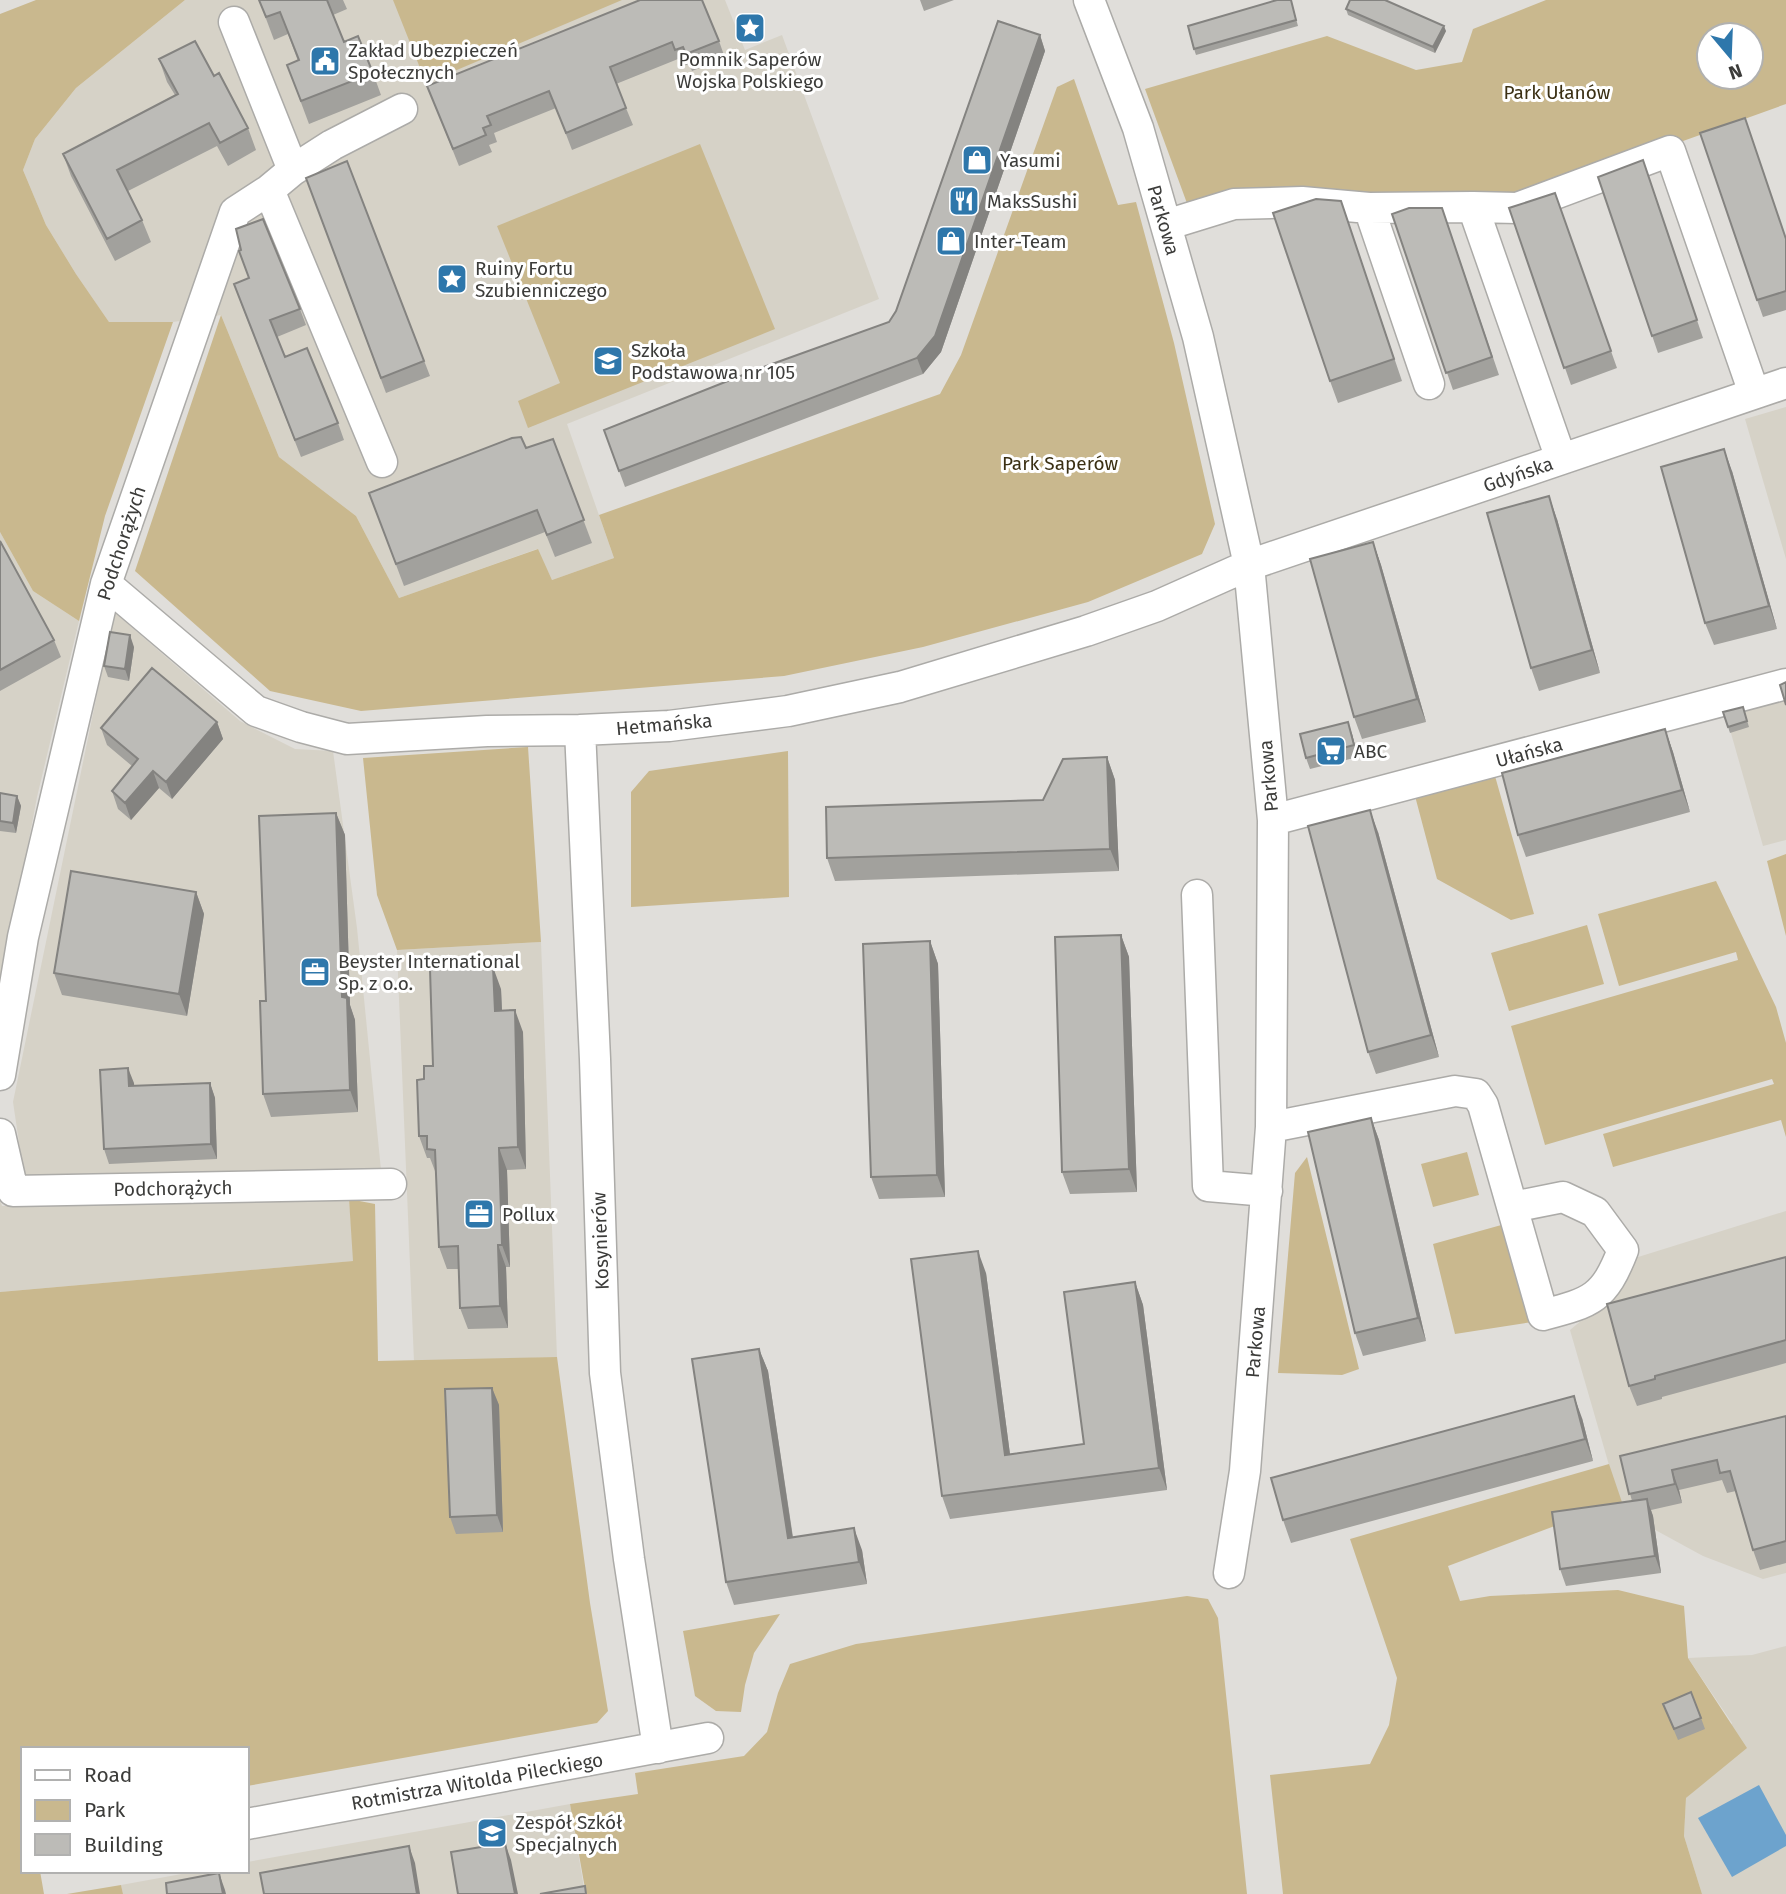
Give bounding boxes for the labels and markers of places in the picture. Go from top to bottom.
place icon: Pomnik Saperów Wojska Polskiego [733,11,767,45]
place label: Zakład Ubezpieczeń Społecznych [348,39,518,84]
public building icon: Zakład Ubezpieczeń Społecznych [308,44,342,78]
place label: Pomnik Saperów Wojska Polskiego [676,48,824,93]
shop icon: Yasumi [960,143,994,177]
place label: Yasumi [1000,149,1061,172]
restaurant icon: MaksSushi [947,184,981,218]
place label: MaksSushi [987,190,1077,213]
shop icon: Inter-Team [934,224,968,258]
place label: Inter-Team [974,230,1067,253]
place label: Ruiny Fortu Szubienniczego [475,257,607,302]
place icon: Ruiny Fortu Szubienniczego [435,262,469,296]
place label: Szkoła Podstawowa nr 105 [631,339,795,384]
school or university icon: Szkoła Podstawowa nr 105 [591,344,625,378]
supermarket icon: ABC [1314,734,1348,768]
place label: ABC [1354,740,1387,763]
place label: Beyster International Sp. z o.o. [338,950,520,995]
office icon: Beyster International Sp. z o.o. [298,955,332,989]
office icon: Pollux [462,1197,496,1231]
place label: Pollux [502,1203,556,1226]
place label: Zespół Szkół Specjalnych [515,1811,622,1856]
school or university icon: Zespół Szkół Specjalnych [475,1816,509,1850]

